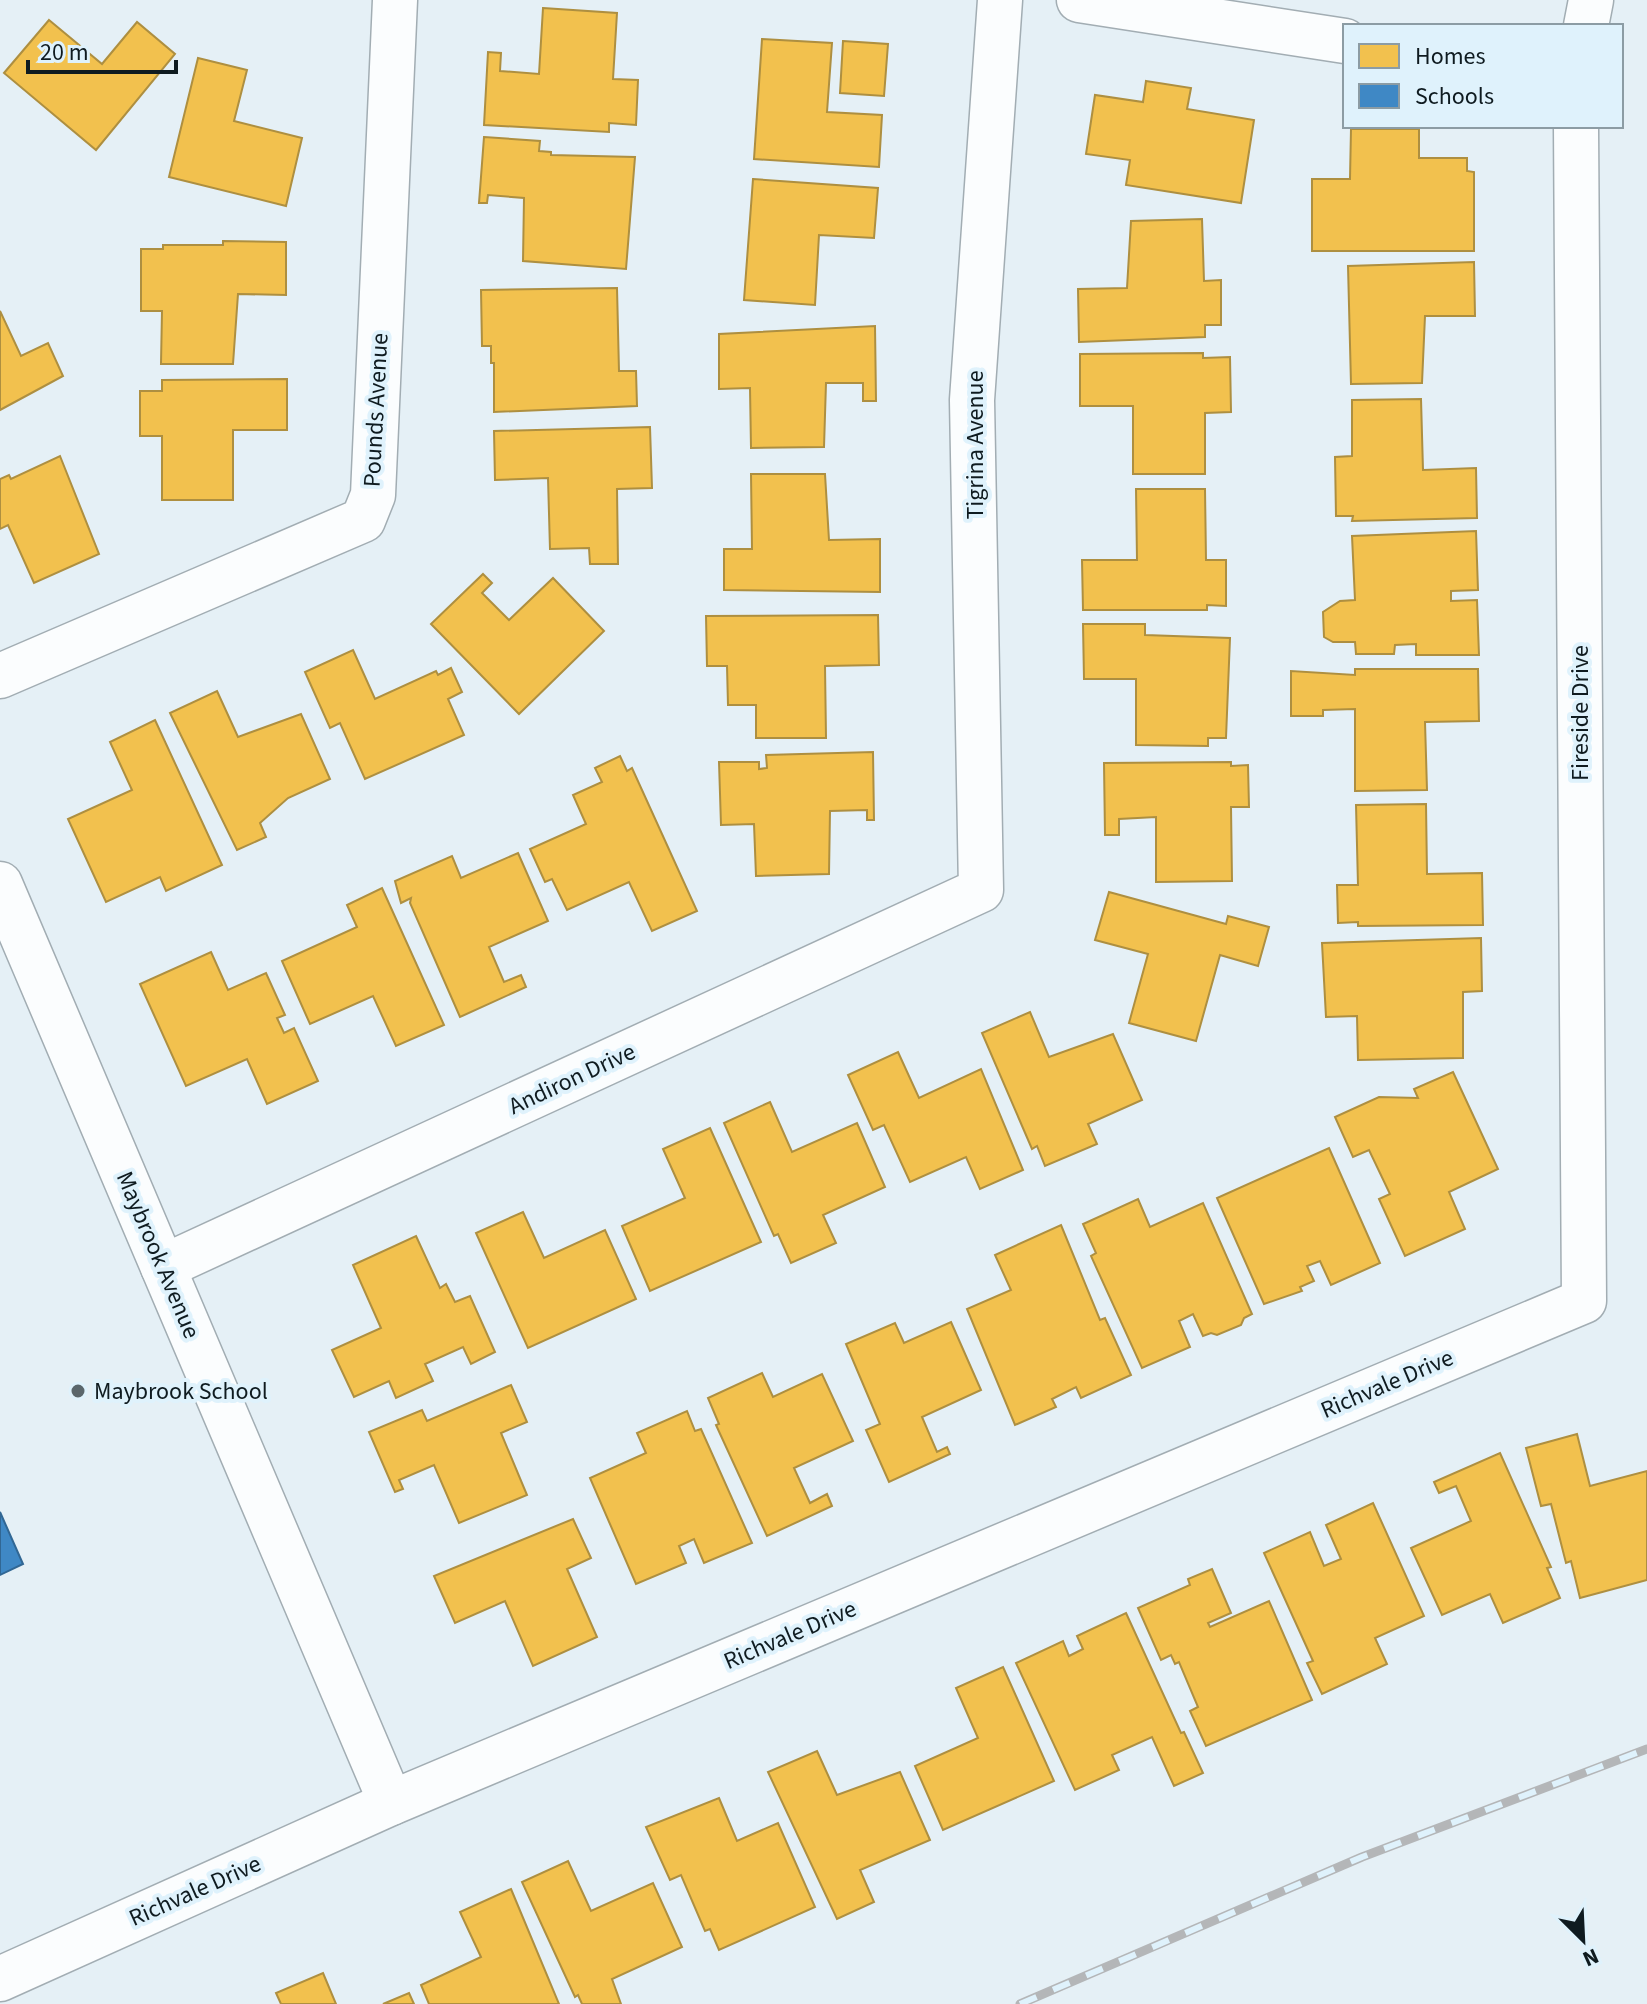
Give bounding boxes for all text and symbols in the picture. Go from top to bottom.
scale bar [28,24,176,74]
legend [1343,24,1623,128]
text: 20 m [40,35,89,70]
text: Homes [1415,39,1486,74]
text: Schools [1415,79,1494,114]
street label: Pounds Avenue [354,332,398,488]
street label: Tigrina Avenue [958,370,993,520]
street label: Fireside Drive [1563,645,1598,781]
street label: Andiron Drive [503,1034,641,1124]
street label: Maybrook Avenue [107,1166,209,1344]
street label: Richvale Drive [1315,1340,1459,1428]
place label: Maybrook School [94,1374,268,1409]
marker: Maybrook School [69,1382,87,1400]
street label: Richvale Drive [718,1591,862,1679]
street label: Richvale Drive [123,1846,267,1936]
north arrow [1543,1900,1623,1980]
text: N [1578,1940,1604,1975]

